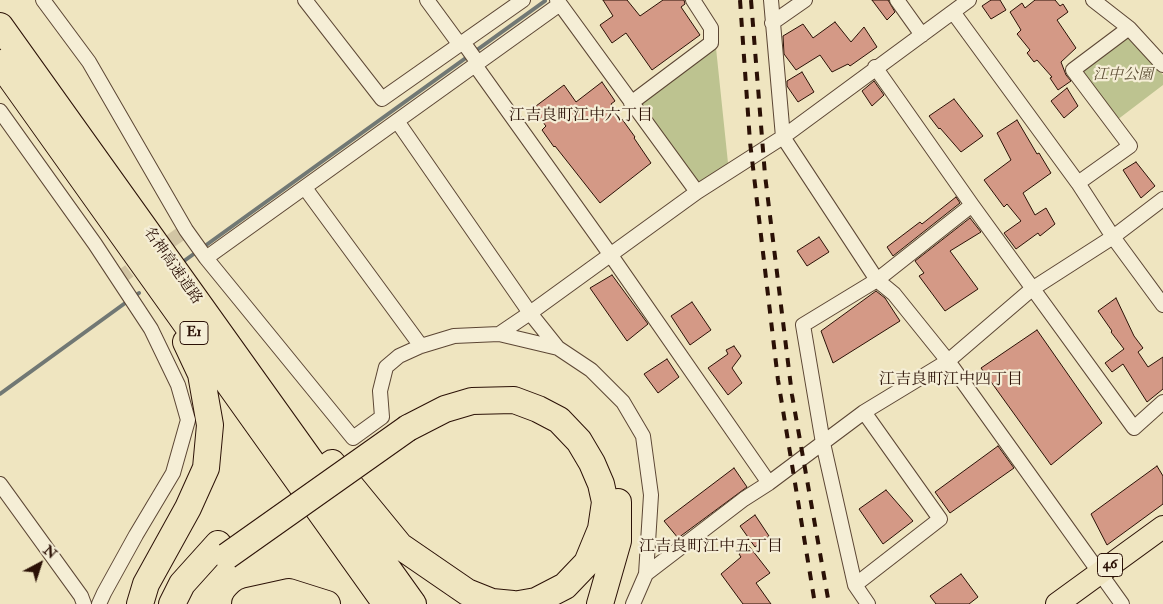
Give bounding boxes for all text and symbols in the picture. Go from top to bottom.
park label: 江中公園 [1093,67,1153,85]
district label: 江吉良町江中六丁目 [509,107,653,127]
street label: 名神高速道路 [139,224,205,308]
road number: E1 [180,322,208,344]
district label: 江吉良町江中四丁目 [879,371,1023,391]
district label: 江吉良町江中五丁目 [639,538,783,558]
north arrow [15,539,65,589]
text: N [40,542,60,563]
road number: 46 [1098,554,1122,576]

